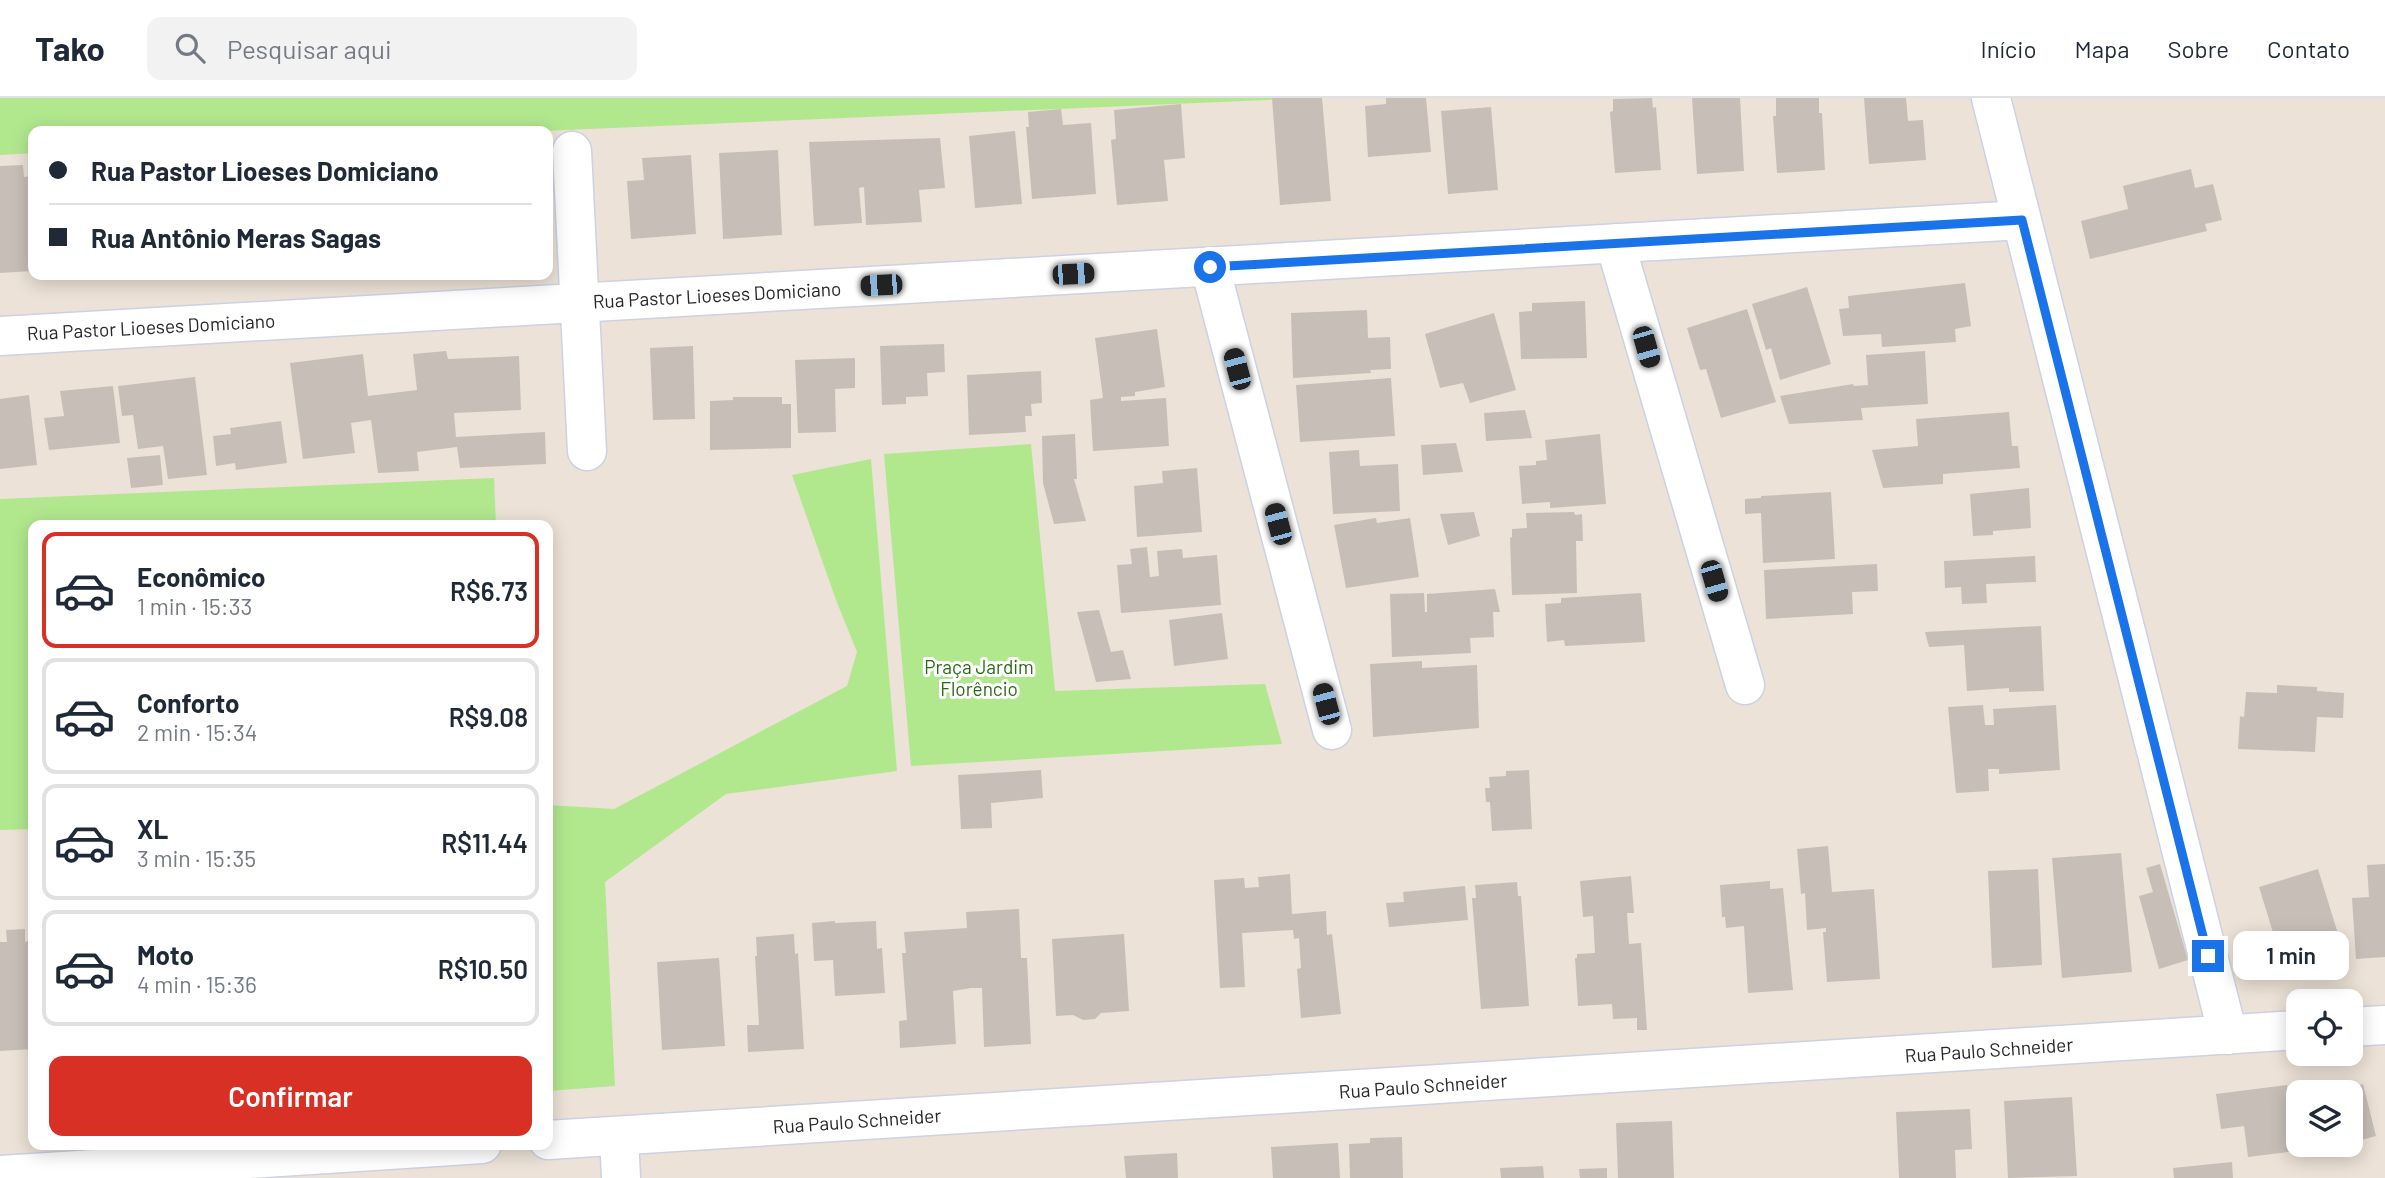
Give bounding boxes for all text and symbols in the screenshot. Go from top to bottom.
search box [147,17,637,80]
text: Tako [35,28,105,68]
icon: search [171,29,209,67]
text: Pesquisar aqui [227,33,392,64]
text: Início [1981,34,2037,63]
text: Mapa [2075,34,2129,63]
text: Sobre [2167,34,2229,63]
text: Contato [2267,34,2350,63]
text: Rua Pastor Lioeses Domiciano [91,155,439,186]
text: Rua Antônio Meras Sagas [91,222,381,253]
route start [1194,251,1226,283]
car [1052,262,1095,286]
car [860,273,903,297]
street label: Rua Pastor Lioeses Domiciano [592,277,842,312]
street label: Rua Pastor Lioeses Domiciano [26,309,276,344]
car [1631,324,1662,370]
car [1222,346,1253,392]
car [1263,501,1294,547]
car [1699,558,1730,604]
icon: car [53,559,116,622]
text: Econômico [137,561,266,592]
text: R$6.73 [450,575,528,606]
text: 1 min · 15:33 [137,592,252,620]
park label: Praça Jardim Florêncio [924,655,1034,700]
car [1311,681,1342,727]
icon: car [53,685,116,748]
text: Conforto [137,687,240,718]
text: R$9.08 [449,701,528,732]
text: 2 min · 15:34 [137,718,257,746]
icon: car [53,811,116,874]
text: XL [137,813,168,844]
text: R$11.44 [441,827,528,858]
text: 3 min · 15:35 [137,844,256,872]
callout: 1 min [2232,932,2348,980]
icon: car [53,937,116,1000]
text: Moto [137,939,194,970]
route end [2192,940,2224,972]
text: 1 min [2266,941,2316,969]
text: R$10.50 [438,953,528,984]
text: 4 min · 15:36 [137,970,257,998]
map controls [2286,989,2363,1157]
button: locate [2286,989,2363,1066]
street label: Rua Paulo Schneider [1904,1032,2074,1067]
button: Confirmar [49,1056,532,1136]
street label: Rua Paulo Schneider [1338,1068,1508,1103]
button: layers [2286,1080,2363,1157]
street label: Rua Paulo Schneider [772,1103,942,1138]

